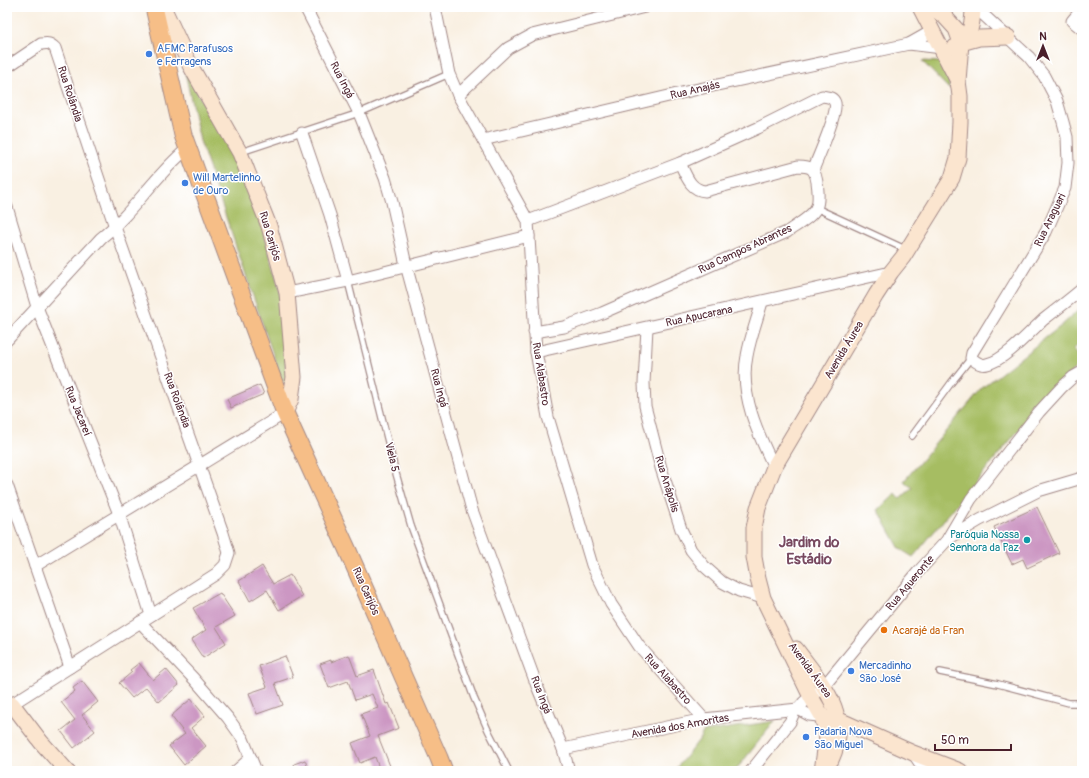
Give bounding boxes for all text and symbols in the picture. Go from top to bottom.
north arrow [1023,26,1063,66]
text: N [1039,30,1047,43]
place label: AFMC Parafusos e Ferragens [157,42,233,68]
marker: AFMC Parafusos e Ferragens [144,49,154,59]
street label: Rua Ingá [327,59,357,101]
street label: Rua Rolândia [55,64,85,124]
street label: Rua Anajás [669,78,721,102]
place label: Will Martelinho de Ouro [193,171,261,197]
marker: Will Martelinho de Ouro [180,178,190,188]
street label: Rua Araguari [1032,191,1068,249]
street label: Rua Carijós [256,210,284,262]
street label: Rua Campos Abrantes [696,222,794,276]
street label: Rua Apucarana [664,303,734,329]
street label: Avenida Áurea [822,319,866,381]
street label: Rua Alabastro [530,341,552,407]
street label: Rua Ingá [428,367,450,409]
street label: Rua Rolândia [161,370,193,430]
street label: Rua Jacareí [62,384,94,438]
street label: Viela 5 [382,441,402,473]
street label: Rua Anápolis [652,454,682,514]
place label: Paróquia Nossa Senhora da Paz [949,528,1019,554]
district label: Jardim do Estádio [779,533,839,569]
marker: Paróquia Nossa Senhora da Paz [1022,535,1032,545]
street label: Rua Aqueronte [883,552,937,613]
street label: Rua Carijós [350,565,382,617]
place label: Acarajé da Fran [892,624,964,637]
marker: Acarajé da Fran [879,625,889,635]
street label: Avenida Áurea [786,640,834,700]
street label: Rua Alabastro [642,651,694,707]
place label: Mercadinho São José [859,659,912,685]
marker: Mercadinho São José [846,666,856,676]
street label: Rua Ingá [528,674,554,716]
street label: Avenida dos Amoritas [630,711,730,741]
place label: Padaria Nova São Miguel [814,725,872,751]
scale bar [935,726,1011,752]
marker: Padaria Nova São Miguel [801,732,811,742]
text: 50 m [941,733,969,748]

